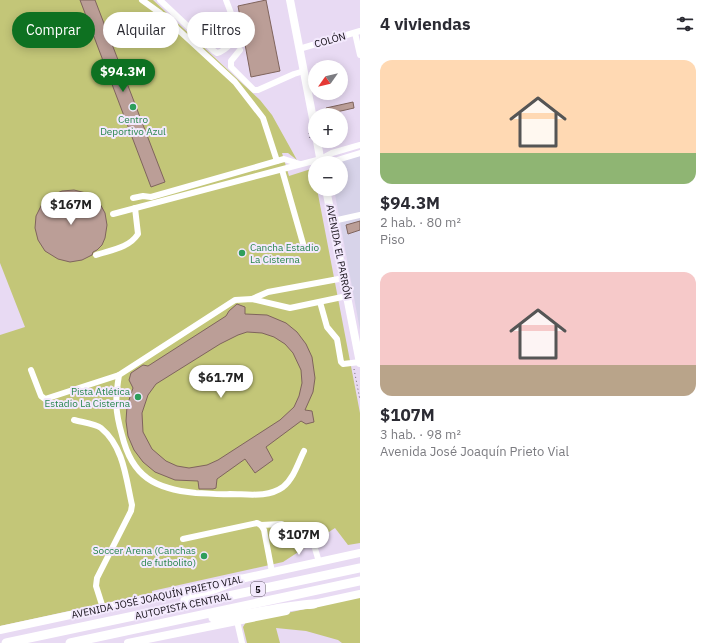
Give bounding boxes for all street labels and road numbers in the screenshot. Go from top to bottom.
street label: COLÓN [313,29,347,51]
street label: AVENIDA EL PARRÓN [323,203,355,301]
street label: AVENIDA JOSÉ JOAQUÍN PRIETO VIAL [70,572,244,622]
road number: 5 [251,582,265,596]
street label: AUTOPISTA CENTRAL [134,589,232,623]

